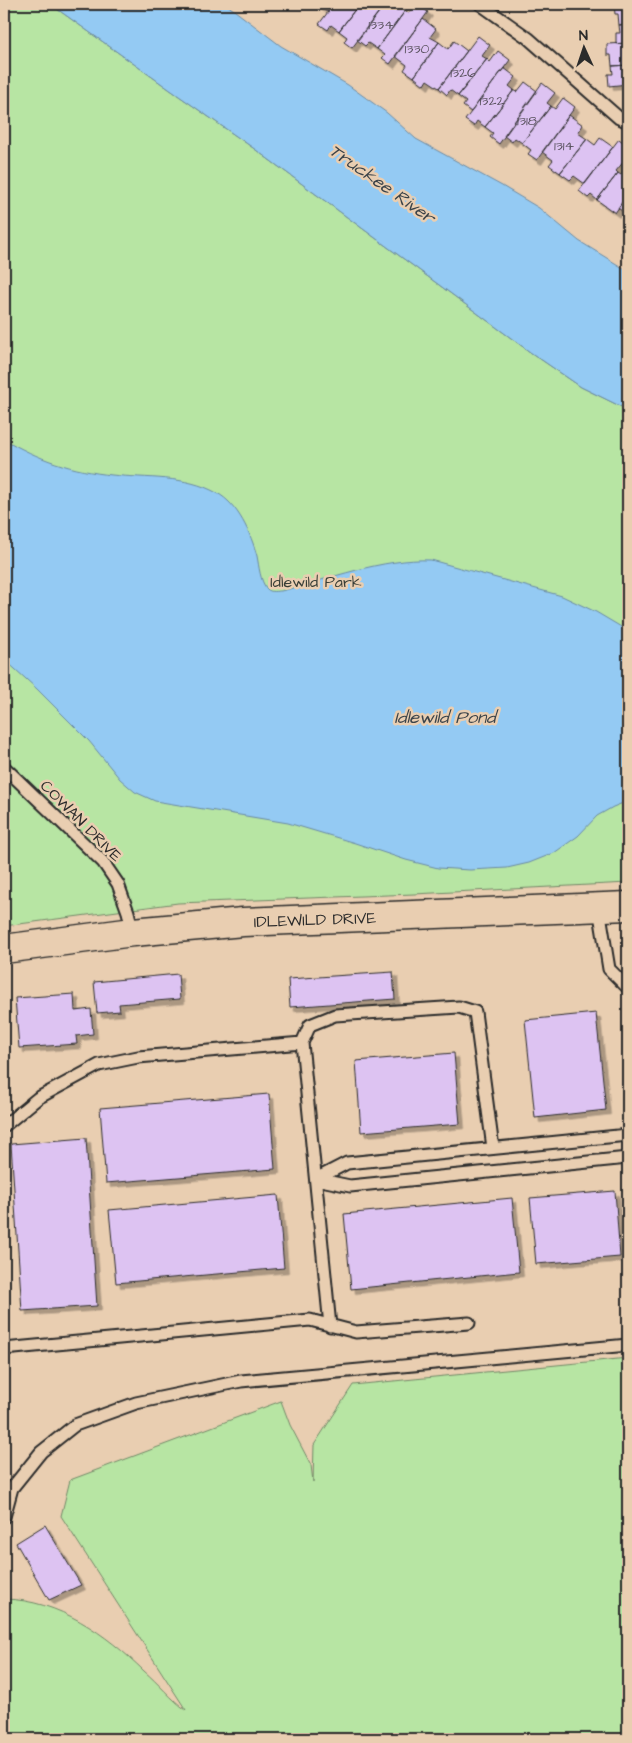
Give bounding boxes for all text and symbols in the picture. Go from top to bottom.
house number: 1334 [368,15,394,35]
north arrow [560,22,610,72]
text: N [578,26,588,46]
house number: 1330 [405,39,430,59]
house number: 1326 [450,63,476,83]
house number: 1322 [480,91,504,111]
house number: 1318 [517,111,537,131]
house number: 1314 [554,136,575,156]
water label: Truckee River [324,138,442,231]
park label: Idlewild Park [270,571,362,593]
water label: Idlewild Pond [395,705,499,730]
street label: COWAN DRIVE [35,775,127,867]
street label: IDLEWILD DRIVE [253,907,377,933]

